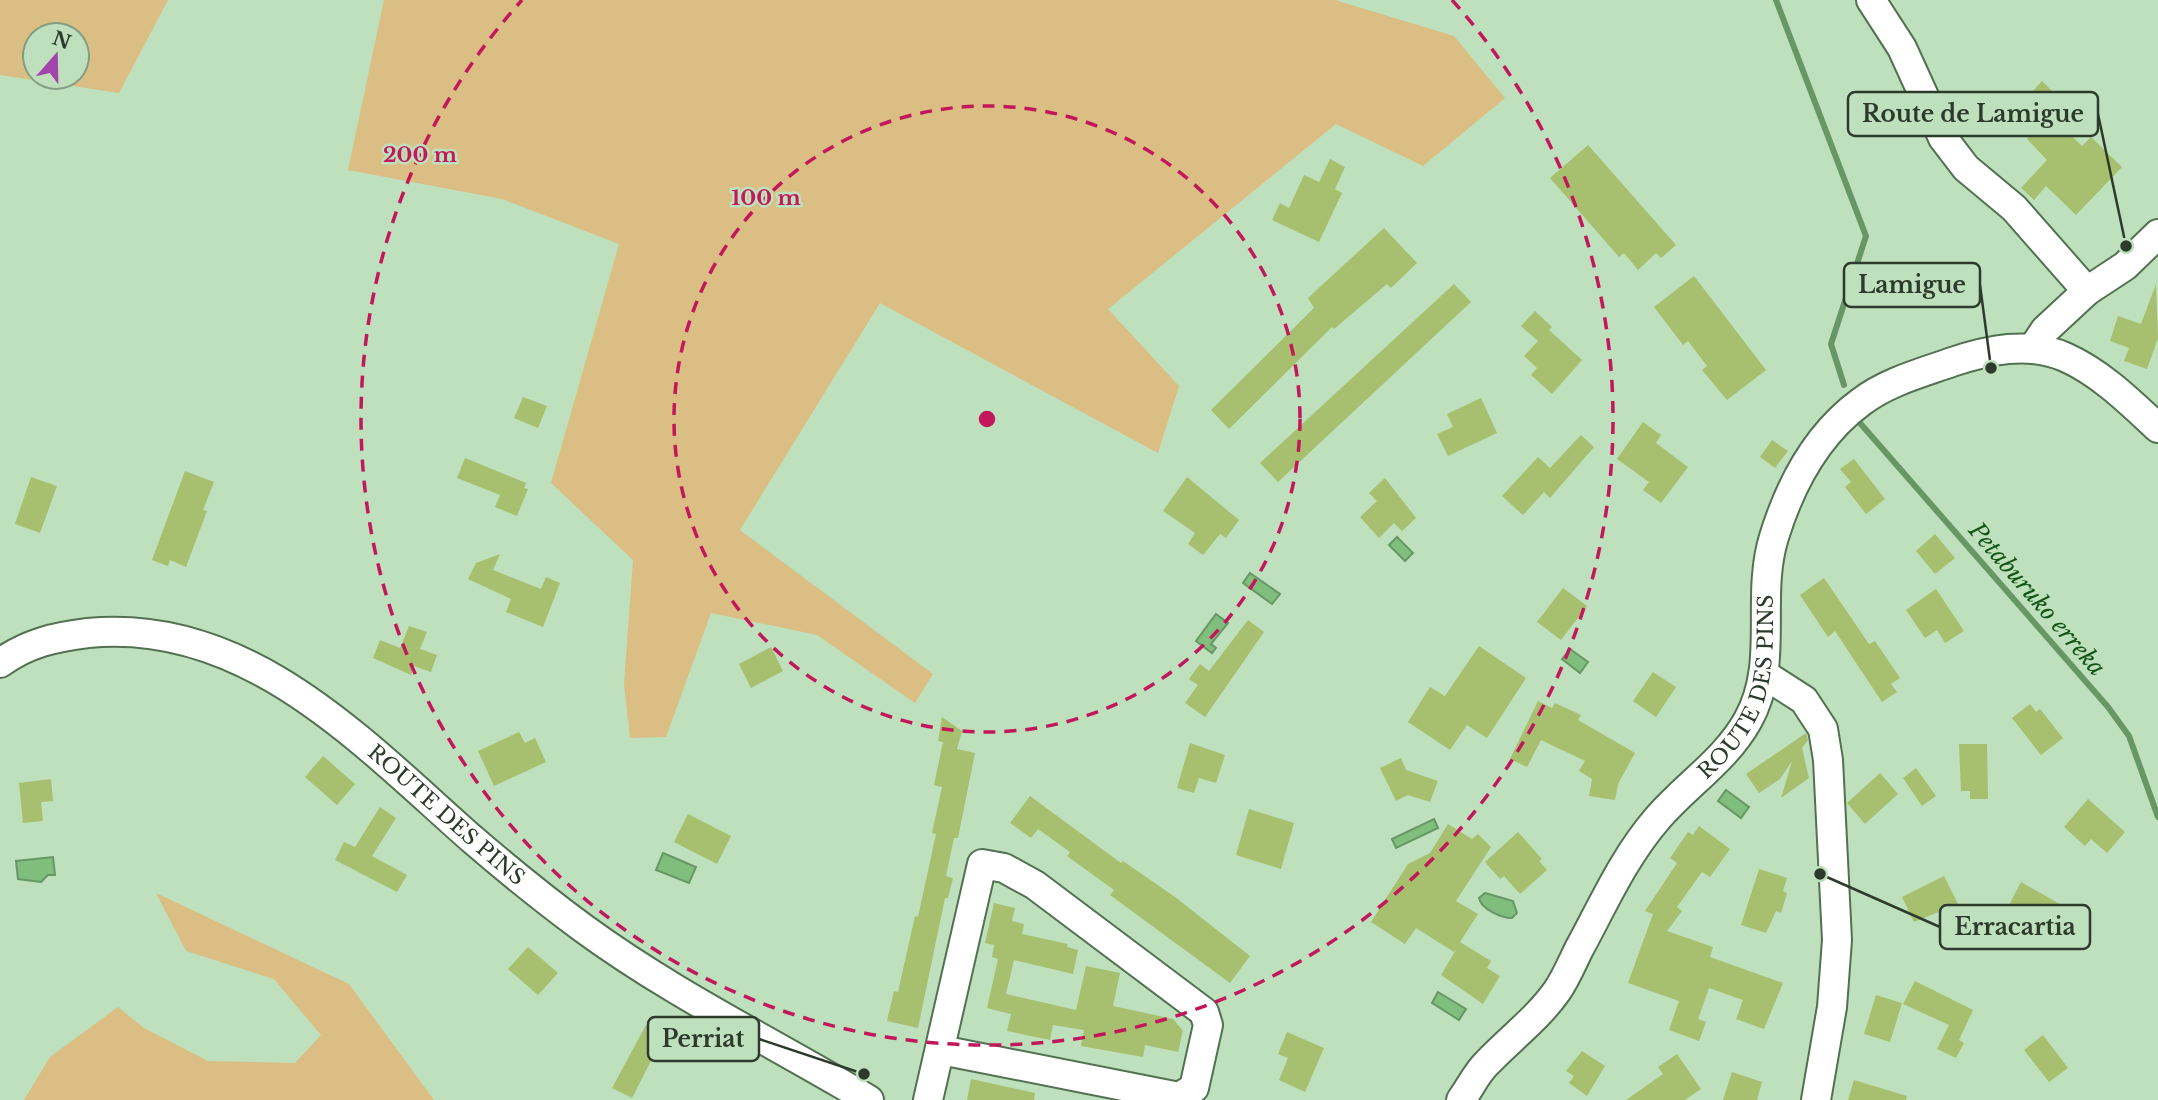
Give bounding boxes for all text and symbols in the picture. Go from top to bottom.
north arrow [21,21,91,91]
text: N [49,27,74,54]
callout: Route de Lamigue [1848,92,2098,136]
text: Route de Lamigue [1862,100,2084,128]
text: 200 m [383,142,457,168]
text: 100 m [731,185,801,211]
callout: Lamigue [1844,263,1980,307]
text: Lamigue [1858,271,1966,299]
centre of rings [975,407,999,431]
water label: Petaburuko erreka [1962,516,2111,681]
street label: ROUTE DES PINS [1692,595,1779,785]
street label: ROUTE DES PINS [362,739,530,891]
callout: Erracartia [1940,905,2090,949]
text: Erracartia [1954,913,2076,941]
callout: Perriat [648,1017,759,1061]
text: Perriat [662,1025,744,1053]

